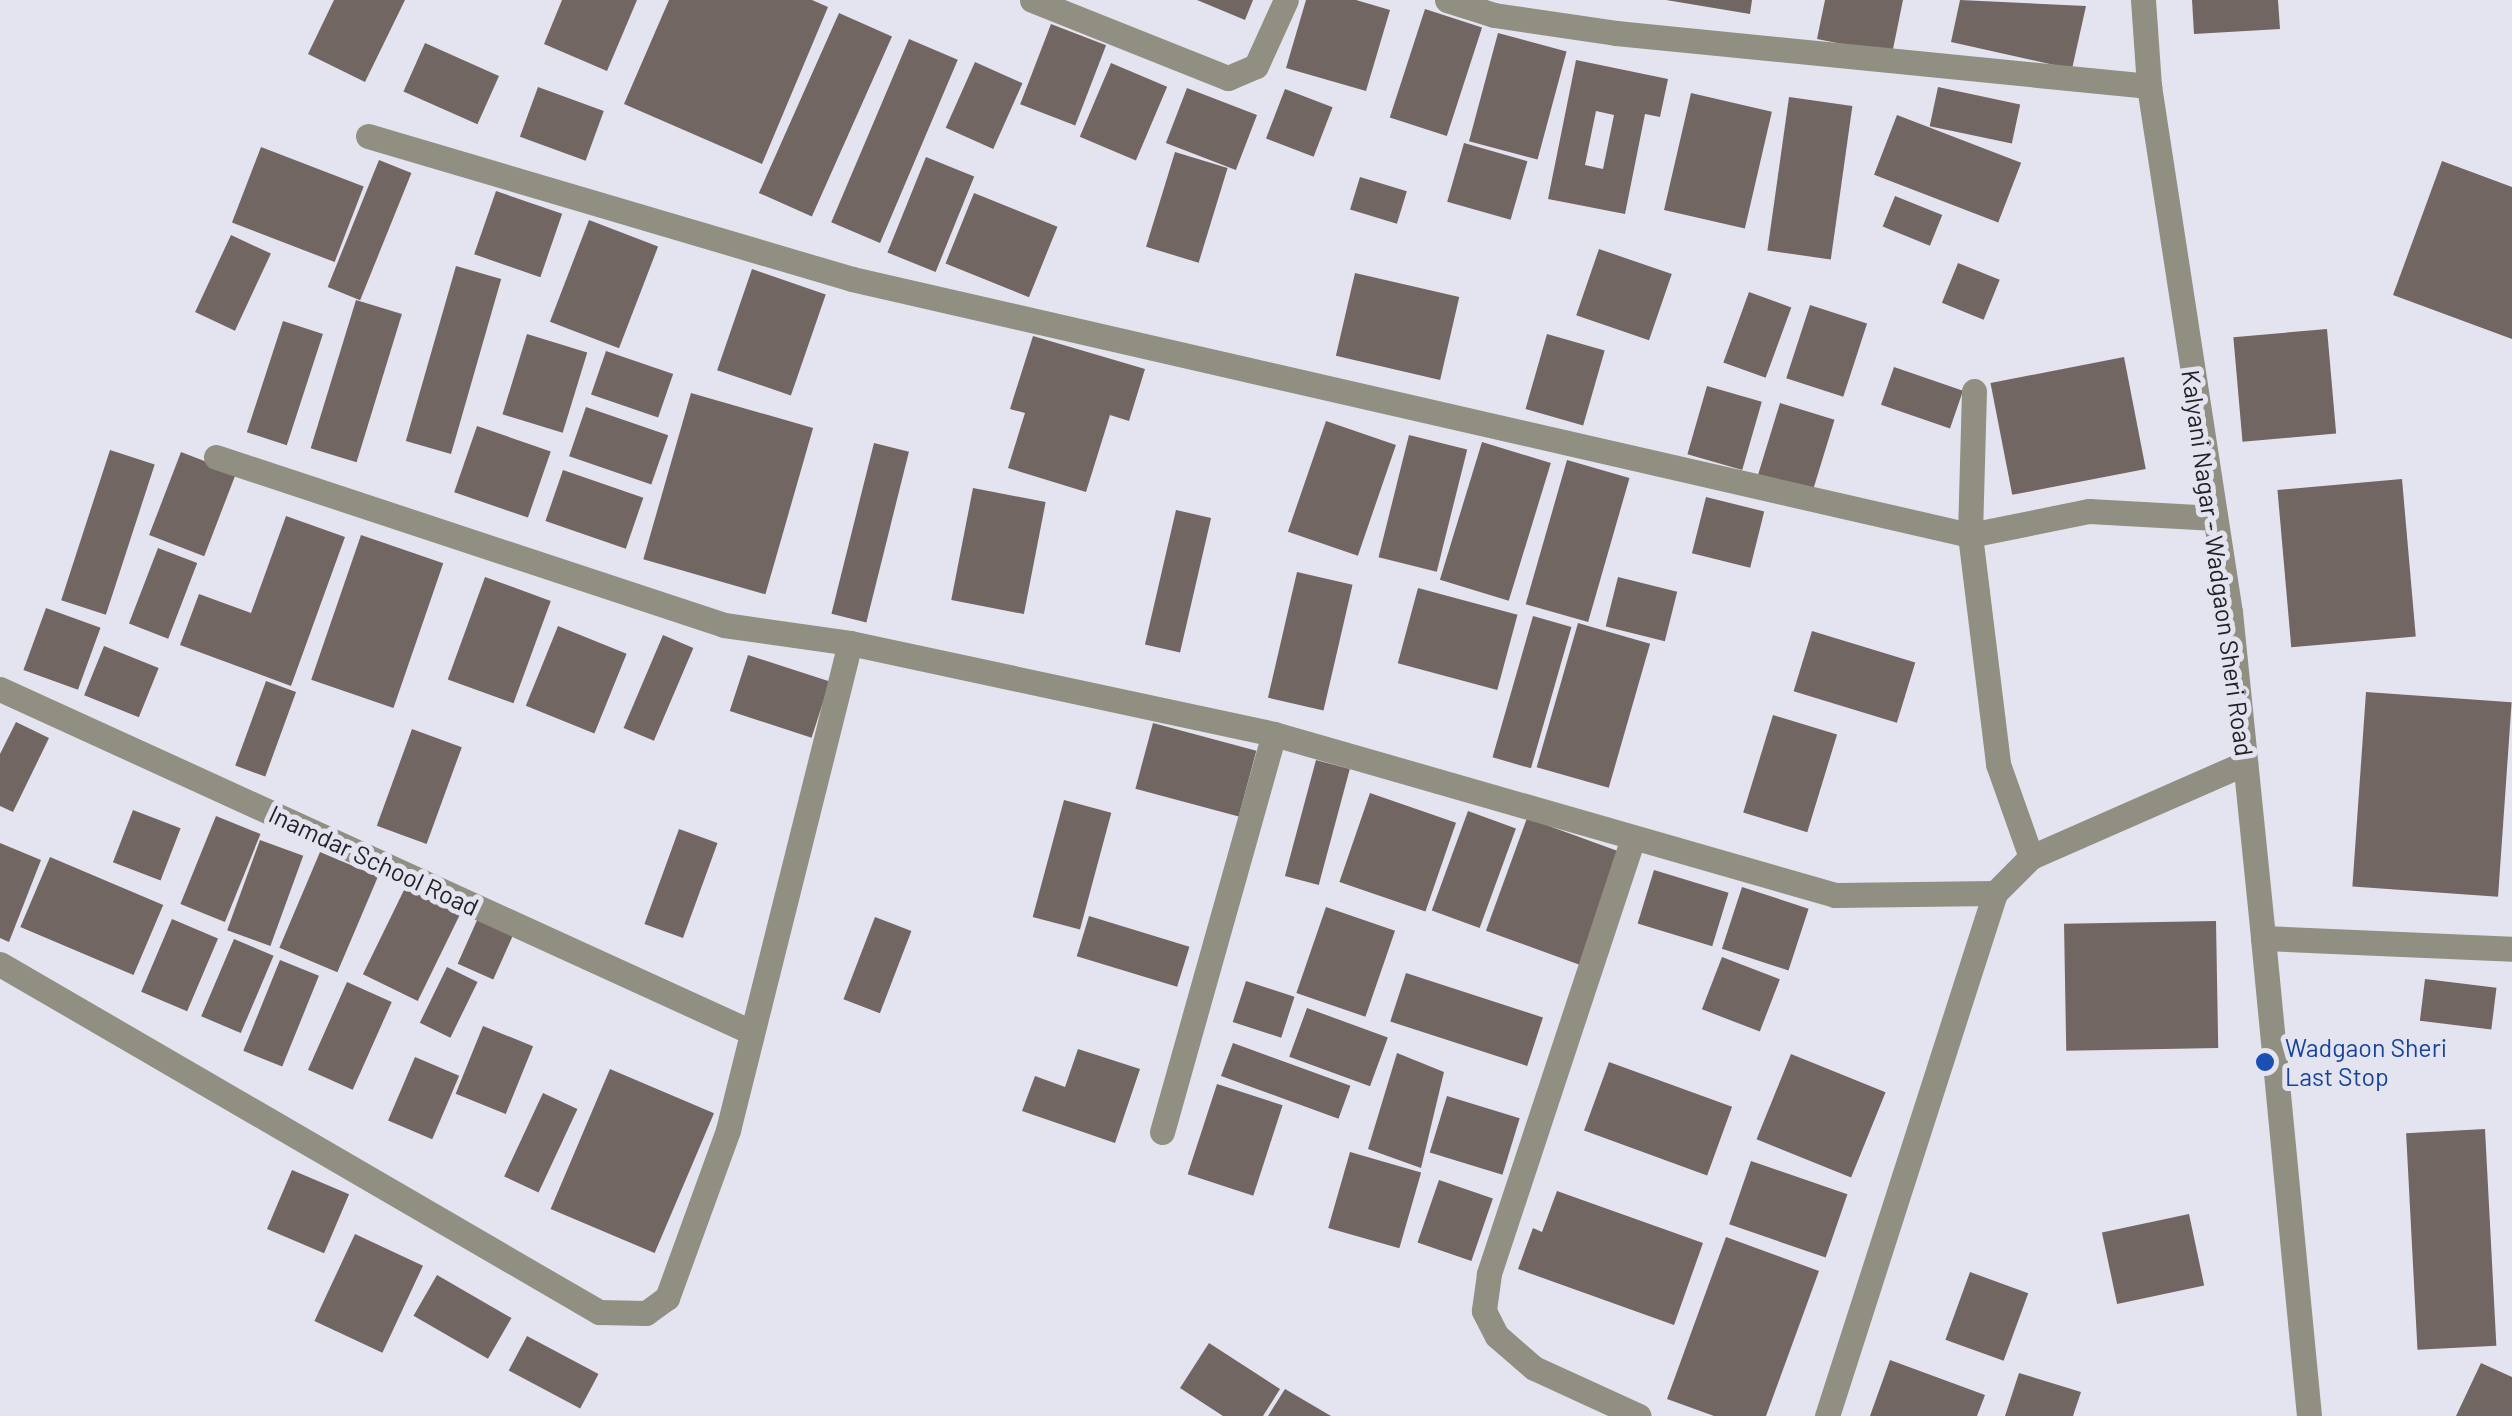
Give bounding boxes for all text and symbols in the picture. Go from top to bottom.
street label: Kalyani Nagar - Wadgaon Sheri Road [2176,368,2260,758]
street label: Inamdar School Road [264,798,484,922]
place label: Wadgaon Sheri Last Stop [2285,1033,2447,1092]
marker: Wadgaon Sheri Last Stop [2254,1051,2276,1073]

